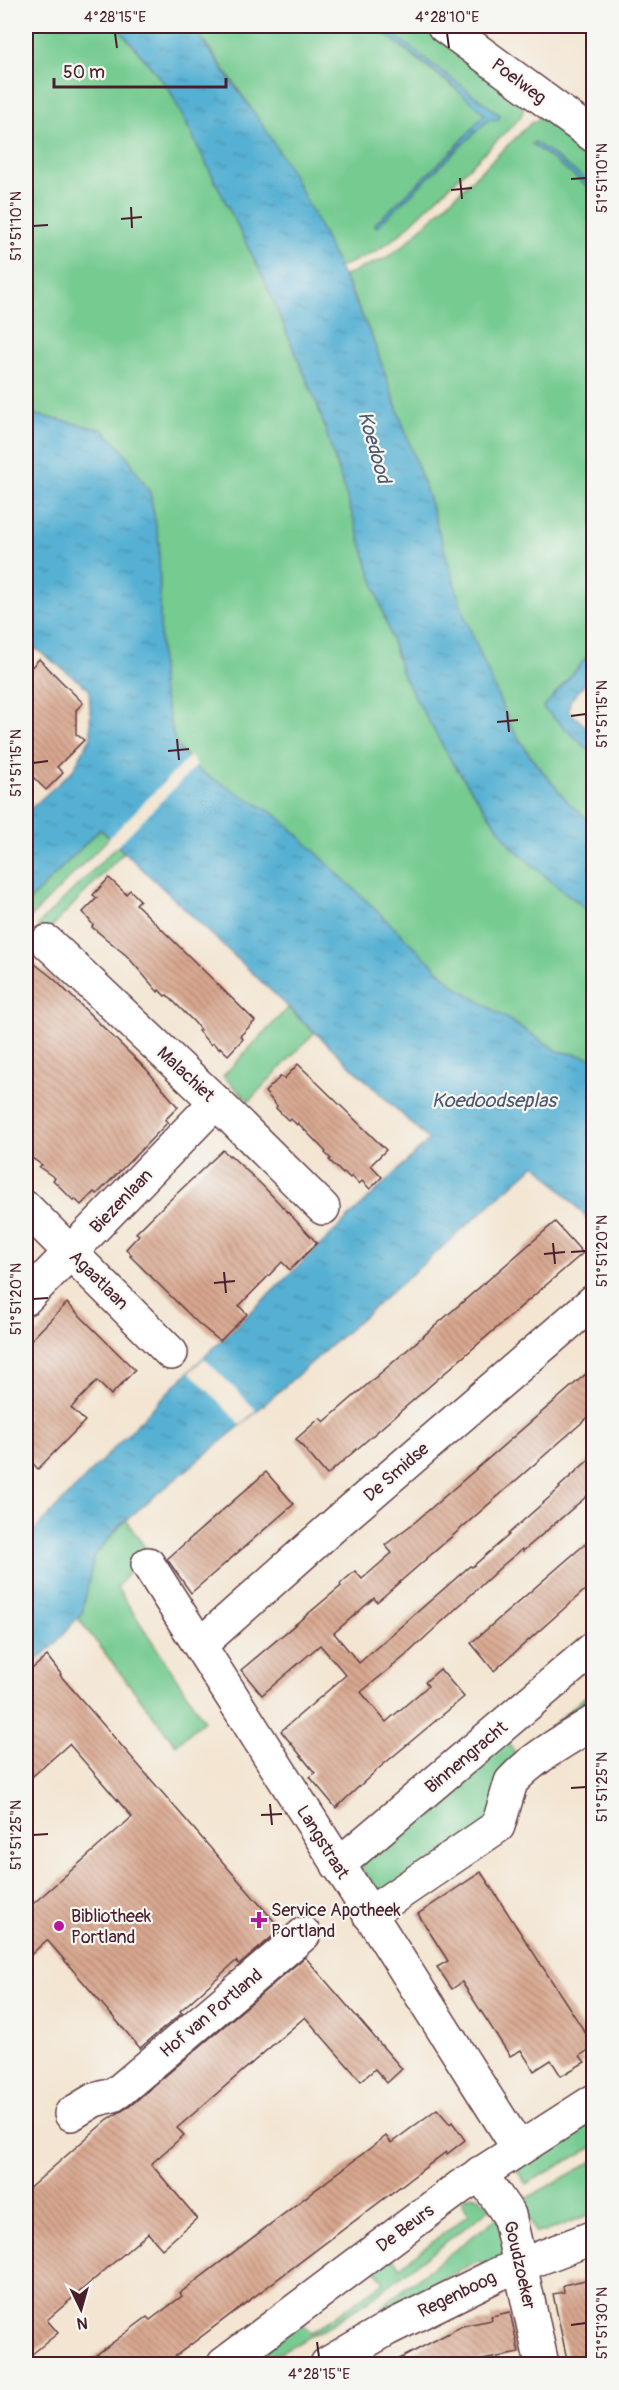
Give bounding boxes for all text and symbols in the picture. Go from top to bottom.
text: 4°28'15"E [84,8,146,27]
text: 4°28'10"E [415,8,479,27]
scale bar [54,51,226,89]
street label: Poelweg [487,53,551,109]
text: 50 m [63,61,105,84]
text: 51°51'10"N [593,143,612,213]
text: 51°51'10"N [7,191,26,261]
water label: Koedood [352,408,397,488]
text: 51°51'15"N [593,680,612,748]
text: 51°51'15"N [7,729,26,797]
street label: Malachiet [152,1042,220,1108]
water label: Koedoodseplas [432,1088,558,1113]
street label: Biezenlaan [85,1164,158,1238]
text: 51°51'20"N [593,1215,612,1287]
street label: Agaatlaan [64,1246,133,1315]
text: 51°51'20"N [7,1263,26,1335]
street label: De Smidse [359,1438,434,1507]
street label: Binnengracht [420,1716,513,1799]
text: 51°51'25"N [593,1752,612,1822]
text: 51°51'25"N [7,1800,26,1870]
street label: Langstraat [291,1801,355,1884]
place label: Service Apotheek Portland [271,1899,401,1943]
place label: Bibliotheek Portland [71,1905,152,1949]
marker: Service Apotheek Portland [252,1913,266,1927]
marker: Bibliotheek Portland [52,1919,66,1933]
street label: Hof van Portland [155,1964,267,2063]
street label: De Beurs [372,2199,439,2258]
street label: Goudzoeker [498,2219,541,2312]
street label: Regenboog [414,2266,500,2323]
north arrow [51,2279,111,2339]
text: 51°51'30"N [593,2287,612,2359]
text: N [76,2313,88,2333]
text: 4°28'15"E [288,2365,350,2384]

